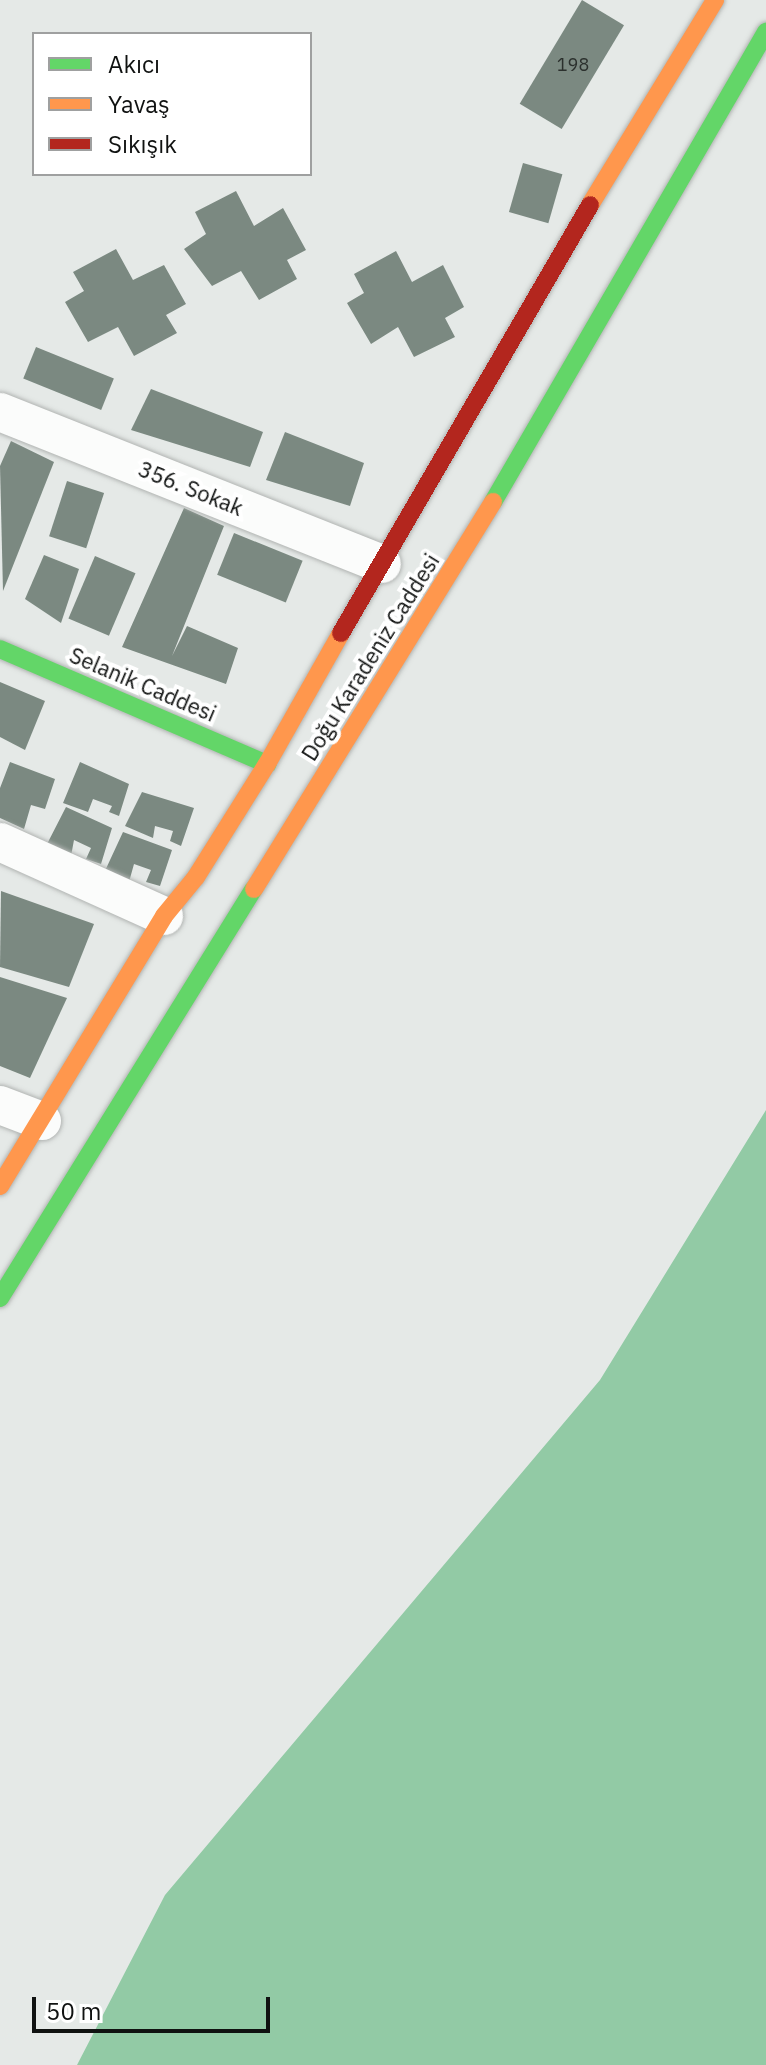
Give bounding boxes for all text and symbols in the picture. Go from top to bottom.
legend [32,32,312,176]
text: Akıcı [108,48,160,80]
house number: 198 [557,54,589,76]
text: Yavaş [108,88,170,120]
text: Sıkışık [108,128,177,160]
street label: 356. Sokak [135,455,247,521]
street label: Doğu Karadeniz Caddesi [296,549,444,765]
street label: Selanik Caddesi [66,641,220,727]
scale bar [36,1981,274,2031]
text: 50 m [46,1995,101,2027]

